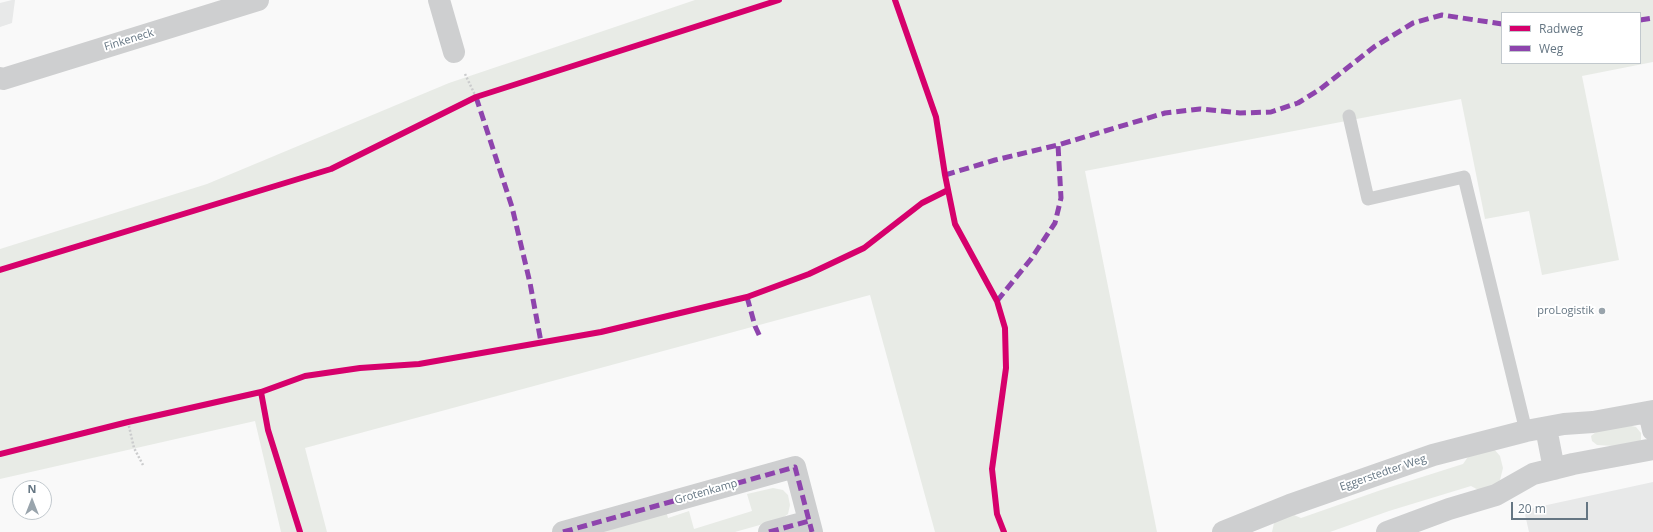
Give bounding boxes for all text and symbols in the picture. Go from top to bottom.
legend [1501,12,1641,64]
text: Radweg [1539,20,1583,37]
street label: Finkeneck [103,26,155,54]
text: Weg [1539,40,1563,57]
place label: proLogistik [1537,304,1594,318]
marker: proLogistik [1597,306,1607,316]
street label: Eggerstedter Weg [1338,452,1428,494]
street label: Grotenkamp [673,477,739,507]
north arrow [12,480,52,520]
text: N [28,481,36,496]
scale bar [1513,494,1590,520]
text: 20 m [1518,500,1546,517]

